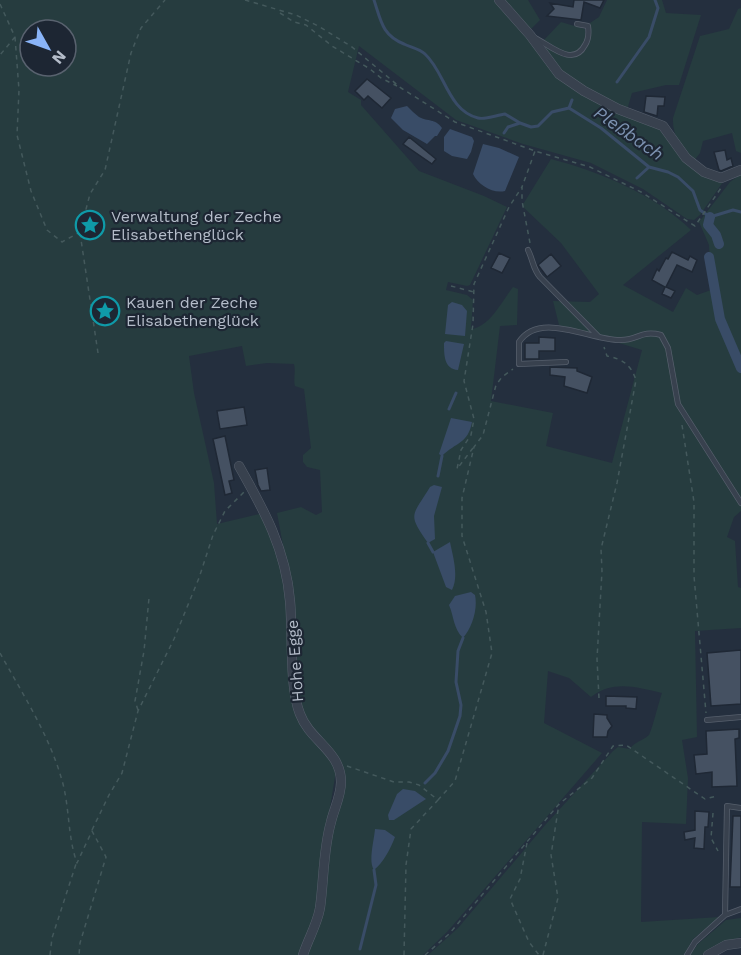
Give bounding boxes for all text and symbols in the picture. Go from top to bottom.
north arrow [18,18,78,78]
text: N [48,47,70,68]
water label: Pleßbach [590,101,668,165]
place label: Verwaltung der Zeche Elisabethenglück [111,207,282,244]
place icon: Verwaltung der Zeche Elisabethenglück [74,209,106,241]
place label: Kauen der Zeche Elisabethenglück [126,293,259,330]
place icon: Kauen der Zeche Elisabethenglück [89,295,121,327]
street label: Hohe Egge [283,619,307,703]

